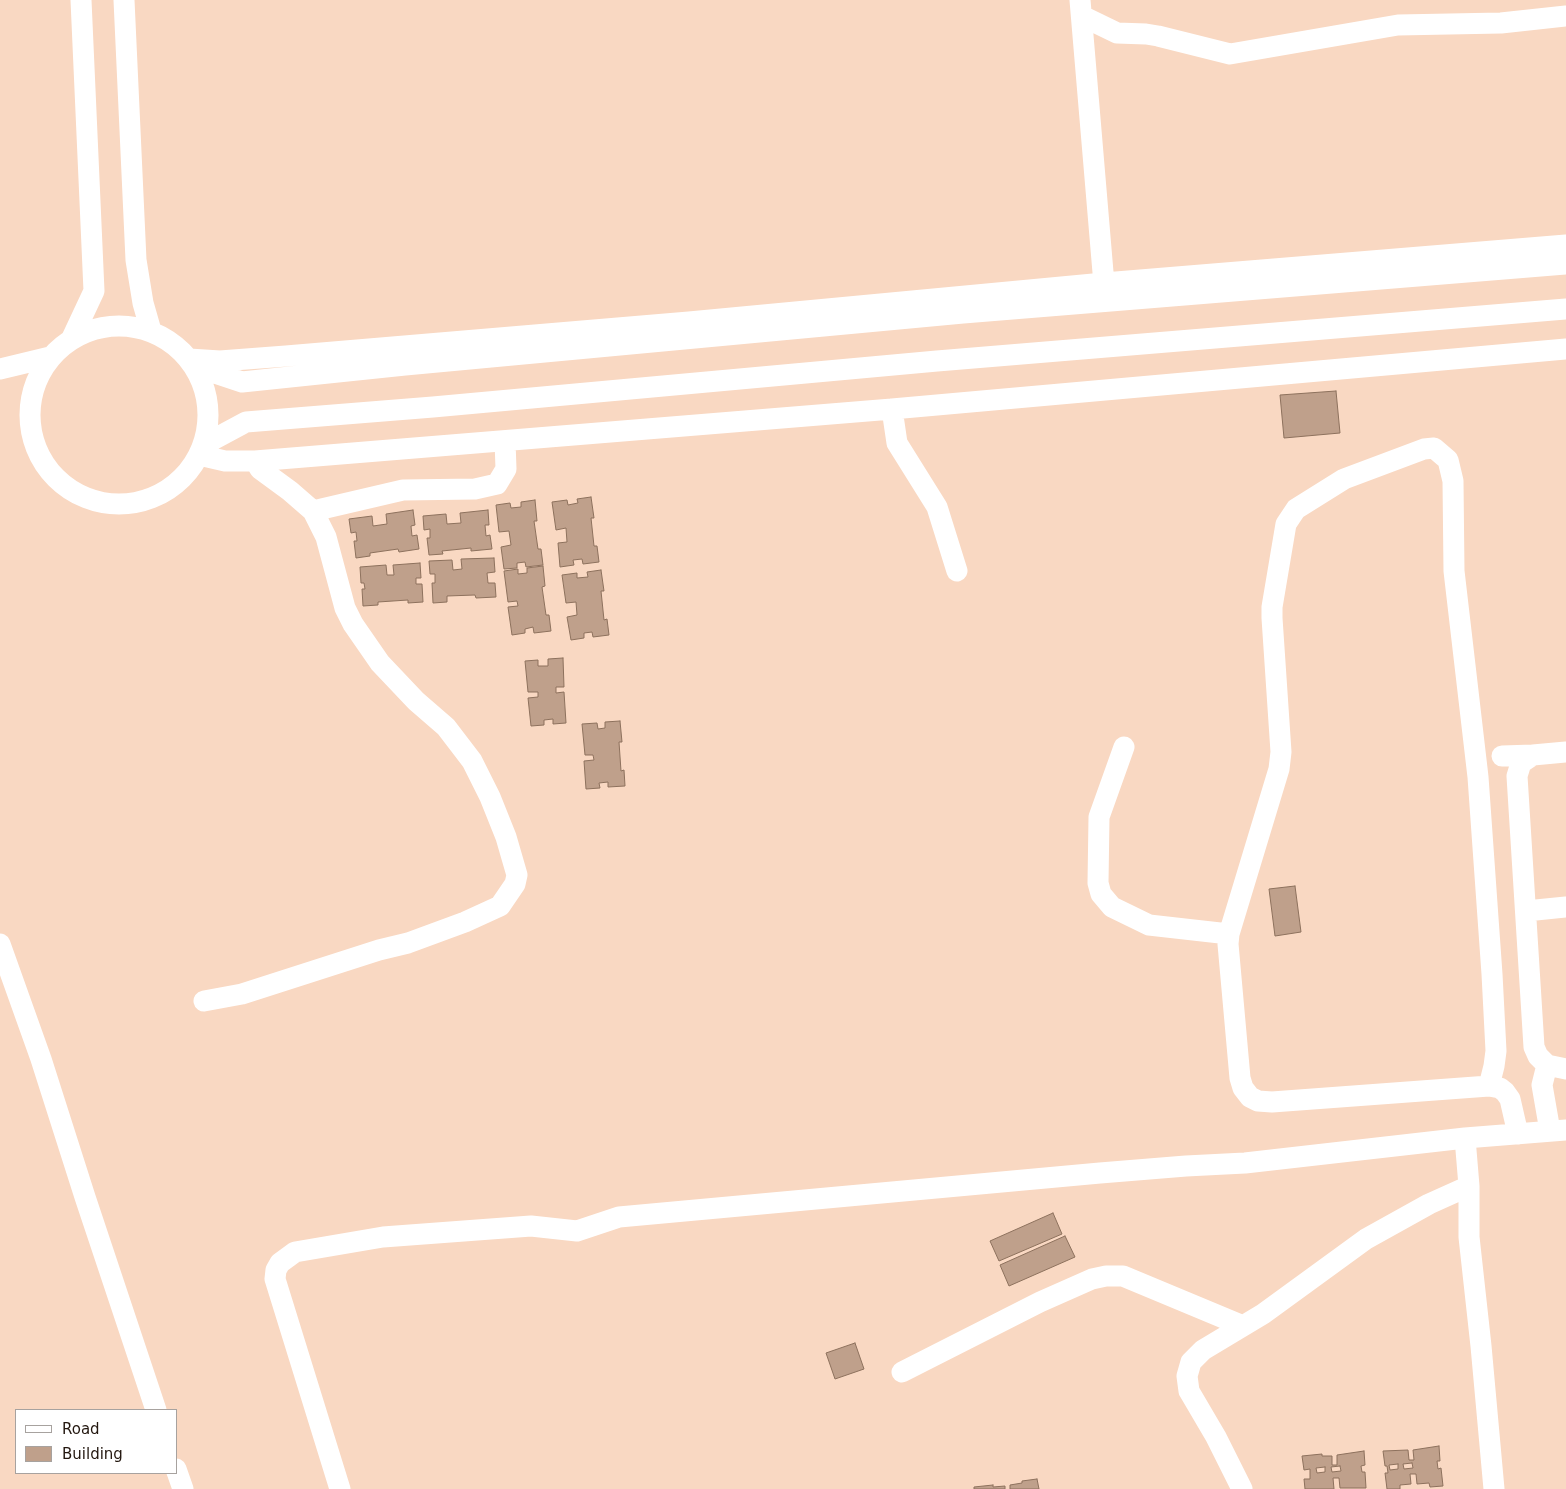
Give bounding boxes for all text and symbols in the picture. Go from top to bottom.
legend [15,1409,178,1474]
text: Road [62,1420,100,1438]
text: Building [62,1445,123,1463]

